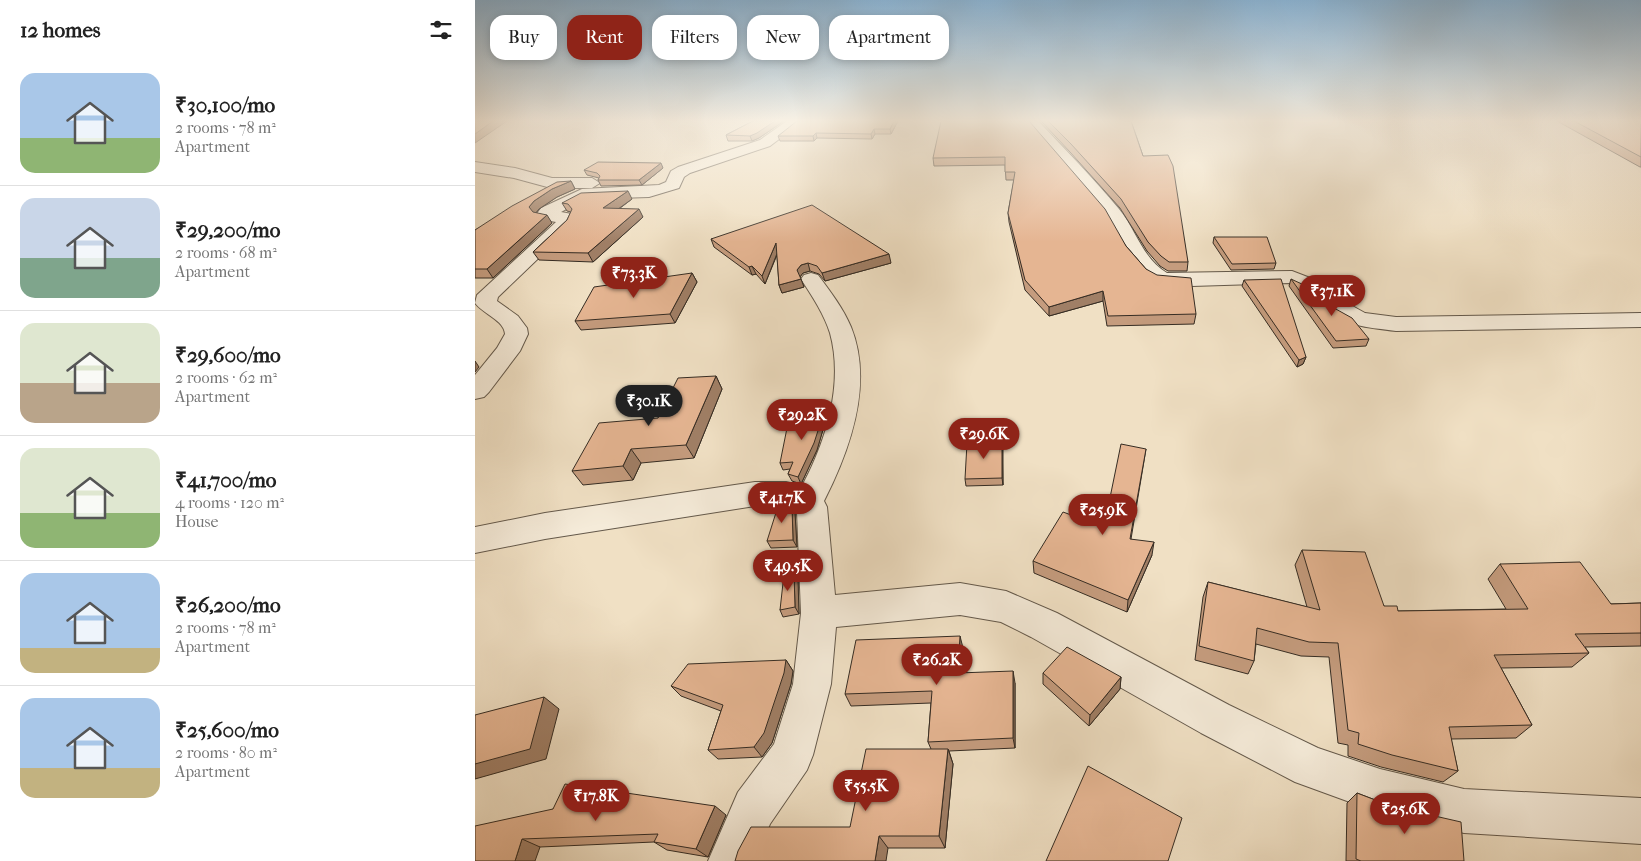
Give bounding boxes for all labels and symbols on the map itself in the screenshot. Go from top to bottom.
pin: ₹73.3K [593,256,675,299]
pin: ₹37.1K [1291,274,1373,317]
pin: ₹30.1K [608,384,690,427]
pin: ₹29.2K [761,398,843,441]
pin: ₹29.6K [943,418,1025,460]
pin: ₹41.7K [741,482,823,524]
pin: ₹25.9K [1062,494,1144,536]
pin: ₹49.5K [747,550,829,592]
pin: ₹26.2K [896,644,978,686]
pin: ₹55.5K [825,770,907,812]
pin: ₹17.8K [555,780,637,822]
pin: ₹25.6K [1364,792,1446,835]

